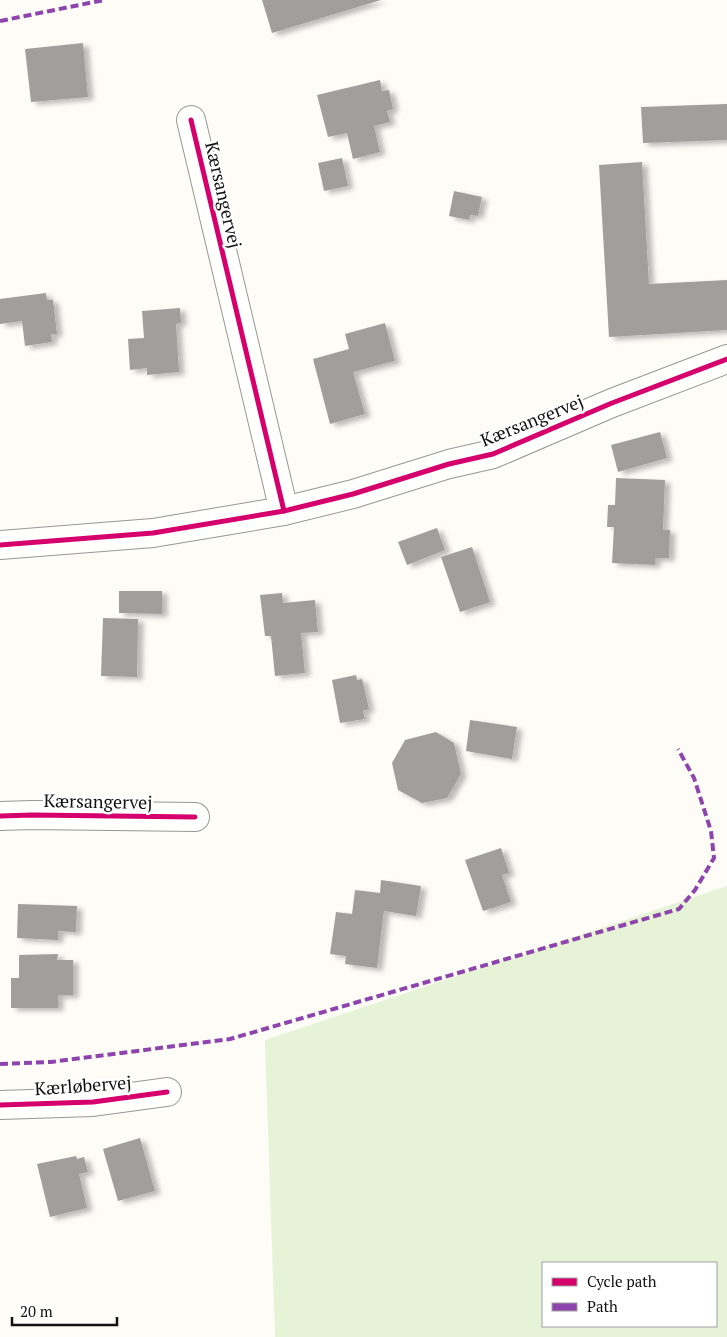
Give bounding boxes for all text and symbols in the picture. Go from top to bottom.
street label: Kærsangervej [200,139,248,251]
street label: Kærsangervej [477,389,587,452]
street label: Kærsangervej [43,788,153,814]
street label: Kærløbervej [34,1070,132,1100]
legend [542,1262,717,1327]
text: Cycle path [587,1271,657,1291]
scale bar [12,1294,118,1326]
text: Path [587,1296,618,1316]
text: 20 m [20,1301,53,1321]

